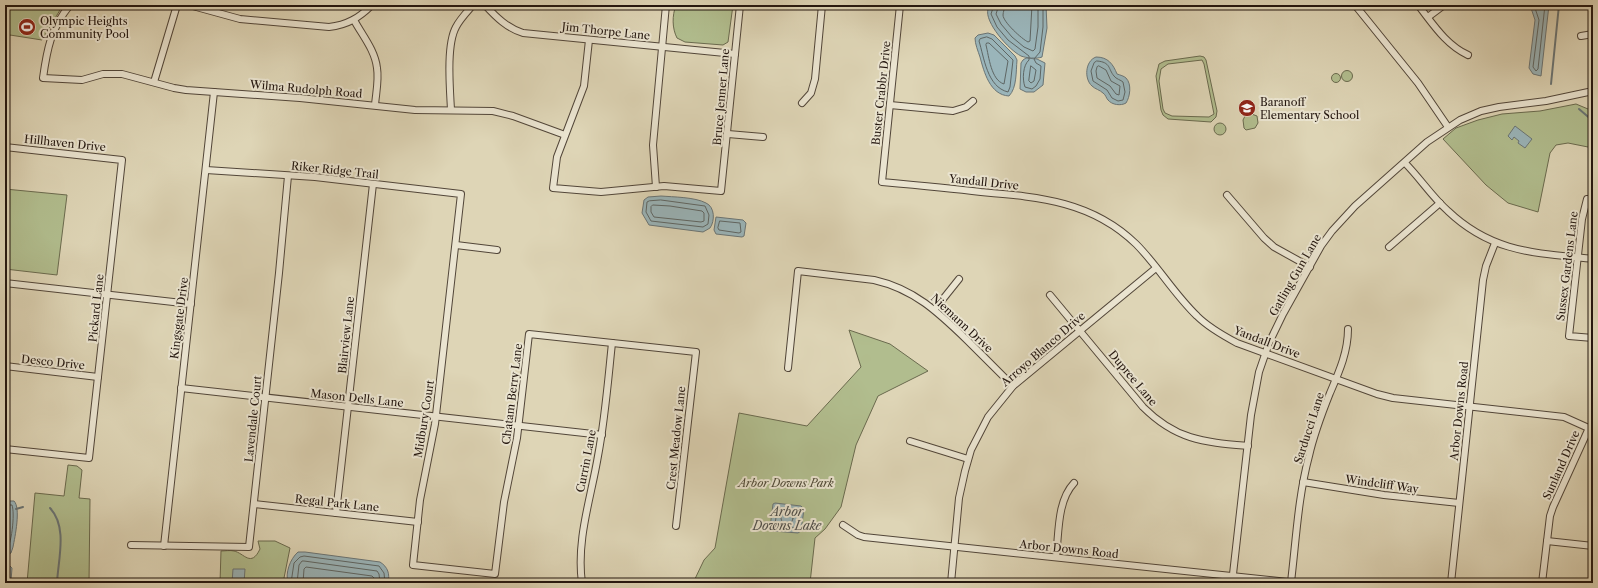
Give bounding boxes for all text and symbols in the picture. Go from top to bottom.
place label: Olympic Heights Community Pool [40,14,130,41]
sports icon: Olympic Heights Community Pool [17,17,37,37]
street label: Jim Thorpe Lane [559,19,651,43]
street label: Buster Crabbr Drive [869,40,893,146]
street label: Bruce Jenner Lane [710,48,732,146]
street label: Wilma Rudolph Road [248,77,363,101]
place label: Baranoff Elementary School [1260,95,1360,122]
school or university icon: Baranoff Elementary School [1237,98,1257,118]
street label: Hillhaven Drive [24,132,106,154]
street label: Riker Ridge Trail [290,158,380,182]
street label: Yandall Drive [947,171,1020,193]
street label: Sussex Gardens Lane [1553,210,1581,322]
street label: Gatling Gun Lane [1266,232,1324,318]
street label: Pickard Lane [85,273,107,343]
street label: Kingsgate Drive [167,276,191,360]
street label: Niemann Drive [928,291,996,355]
street label: Blairview Lane [335,296,357,374]
street label: Arroyo Blanco Drive [997,309,1088,390]
street label: Yandall Drive [1231,323,1302,361]
street label: Chatam Berry Lane [499,343,525,445]
street label: Dupree Lane [1106,347,1160,409]
street label: Desco Drive [20,352,86,372]
street label: Arbor Downs Road [1447,360,1471,462]
street label: Lavendale Court [242,375,265,463]
street label: Midbury Court [411,379,437,459]
street label: Crest Meadow Lane [664,385,688,491]
street label: Mason Dells Lane [310,386,404,410]
street label: Sarducci Lane [1291,391,1327,465]
street label: Currin Lane [573,428,599,494]
street label: Sunland Drive [1539,428,1583,502]
street label: Windcliff Way [1343,472,1421,496]
park label: Arbor Downs Park [736,476,834,490]
street label: Regal Park Lane [294,492,380,514]
water label: Arbor Downs Lake [752,504,823,533]
street label: Arbor Downs Road [1018,537,1120,561]

